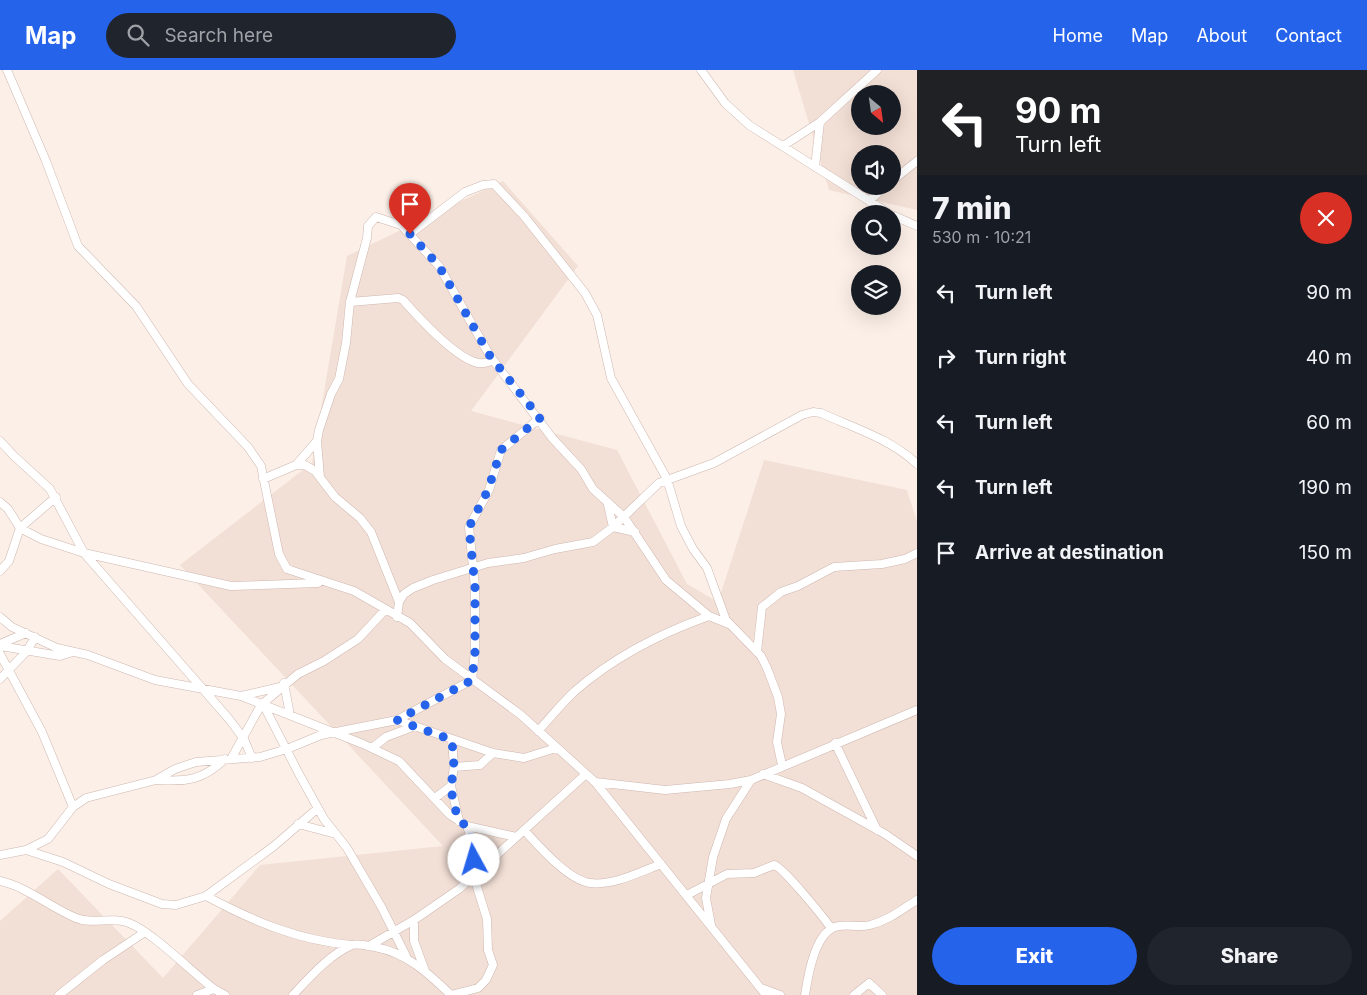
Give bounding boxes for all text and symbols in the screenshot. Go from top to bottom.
search box [106,13,456,58]
text: Map [25,21,76,50]
icon: search [124,21,152,49]
text: Search here [164,24,273,47]
text: Home [1053,25,1103,46]
text: Map [1131,25,1168,46]
text: About [1196,25,1247,46]
text: Contact [1275,25,1342,46]
north arrow [851,85,901,135]
map controls [851,85,901,315]
text: 90 m [1015,89,1102,131]
icon: left [932,90,997,155]
text: Turn left [1015,131,1101,157]
button: sound [851,145,901,195]
pin [389,183,431,234]
icon: arrive [396,190,424,218]
text: 7 min [932,190,1012,226]
button: close [1300,192,1352,244]
button: search [851,205,901,255]
text: 530 m · 10:21 [932,227,1031,247]
button: layers [851,265,901,315]
icon: left [932,279,960,307]
text: Turn left [975,281,1053,304]
text: 90 m [1306,281,1352,304]
icon: right [932,344,960,372]
text: Turn right [975,346,1066,369]
text: 40 m [1306,346,1352,369]
icon: left [932,409,960,437]
text: Turn left [975,411,1053,434]
text: 60 m [1306,411,1352,434]
icon: left [932,474,960,502]
text: Turn left [975,476,1053,499]
text: 190 m [1299,476,1352,499]
icon: arrive [932,539,960,567]
text: Arrive at destination [975,541,1164,564]
text: 150 m [1299,541,1352,564]
position arrow [447,833,499,885]
button: Exit [932,927,1137,985]
button: Share [1147,927,1352,985]

